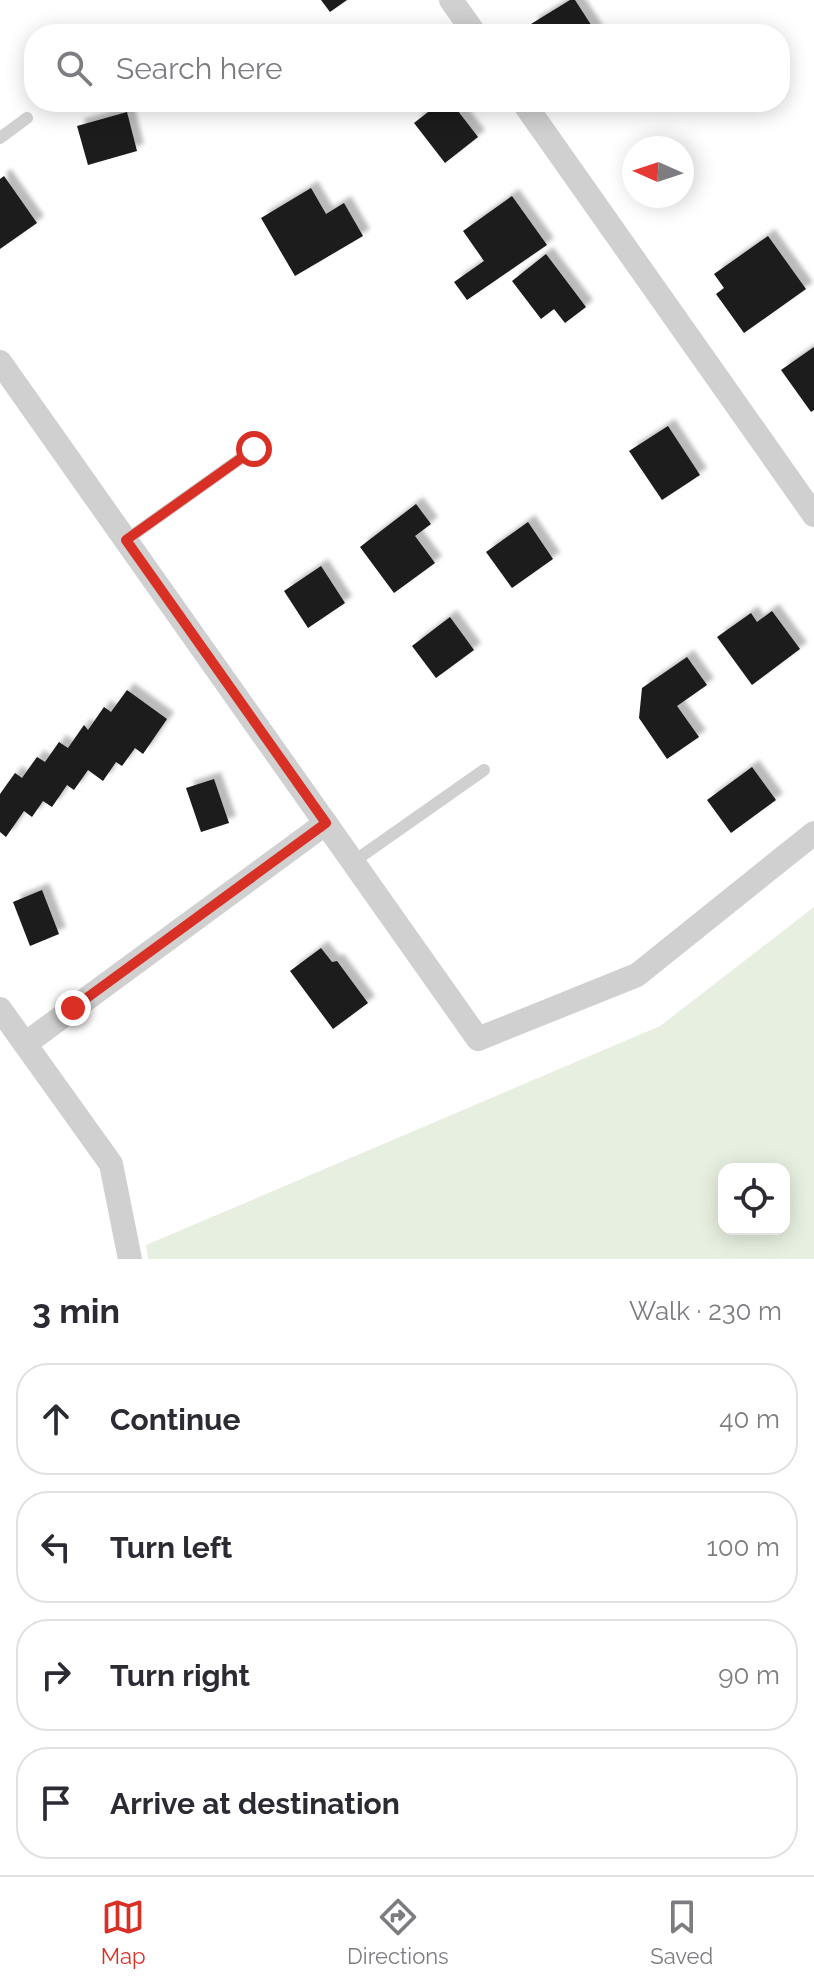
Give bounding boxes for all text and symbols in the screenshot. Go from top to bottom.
search box [24,24,790,112]
icon: search [52,46,96,90]
text: Search here [116,51,283,86]
north arrow [622,136,694,208]
route start [236,431,272,467]
route end [55,990,91,1026]
map controls [718,1163,790,1235]
button: locate [718,1163,790,1235]
text: 3 min [32,1291,120,1331]
text: Walk · 230 m [629,1296,782,1326]
icon: ahead [34,1397,78,1441]
text: Continue [110,1402,241,1437]
text: 40 m [719,1404,780,1434]
icon: left [34,1525,78,1569]
text: Turn left [110,1530,232,1565]
text: 100 m [707,1532,780,1562]
icon: right [34,1653,78,1697]
text: Turn right [110,1658,250,1693]
text: 90 m [718,1660,780,1690]
icon: arrive [34,1781,78,1825]
text: Arrive at destination [110,1786,400,1821]
tab: Map [101,1895,146,1969]
tab: Directions [347,1895,449,1969]
tab: Saved [650,1895,713,1969]

